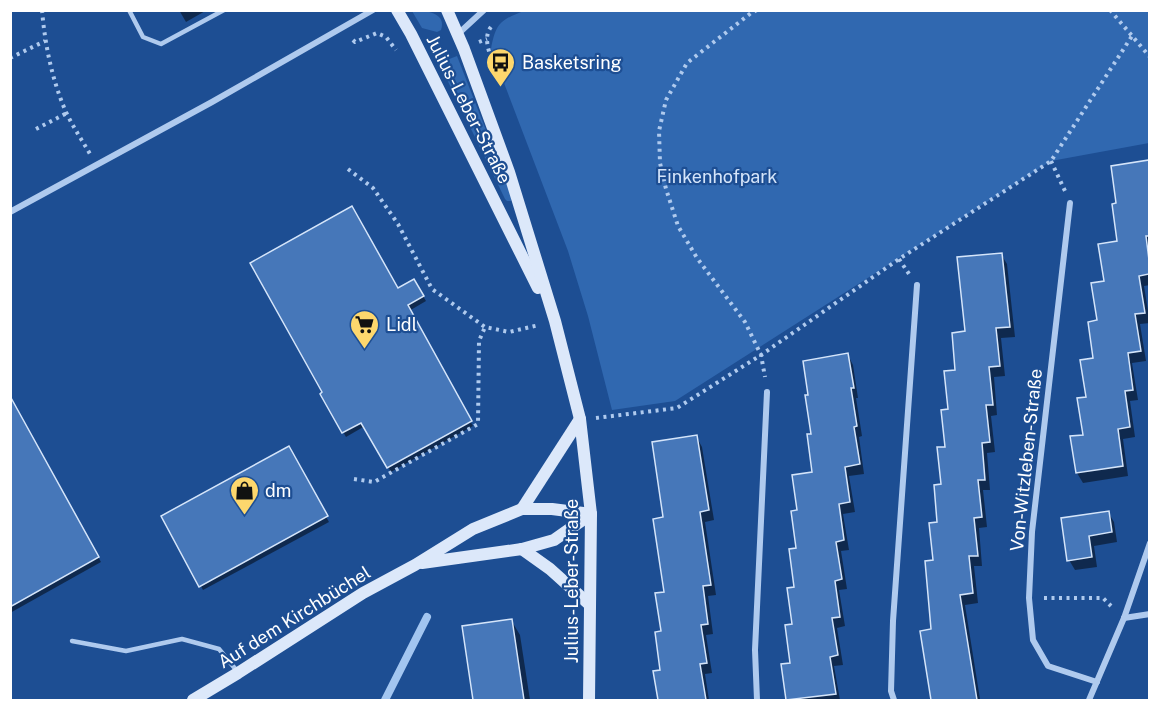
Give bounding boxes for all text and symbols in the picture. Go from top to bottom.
street label: Julius-Leber-Straße [422,31,516,187]
bus stop icon: Basketsring [485,46,517,88]
place label: Basketsring [522,52,622,73]
park label: Finkenhofpark [657,166,777,187]
supermarket icon: Lidl [349,308,381,350]
place label: Lidl [386,314,417,335]
street label: Von-Witzleben-Straße [1006,368,1046,552]
shop icon: dm [228,474,260,516]
place label: dm [265,480,291,501]
street label: Julius-Leber-Straße [561,499,582,663]
street label: Auf dem Kirchbüchel [214,561,374,673]

